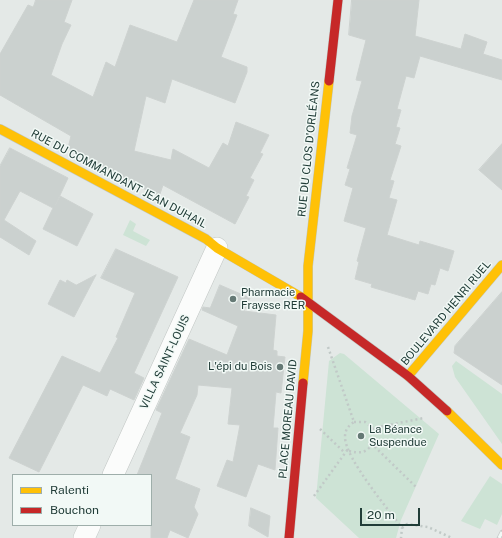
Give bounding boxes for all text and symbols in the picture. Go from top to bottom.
street label: RUE DU CLOS D'ORLÉANS [295,80,323,218]
street label: RUE DU COMMANDANT JEAN DUHAIL [29,127,209,231]
street label: BOULEVARD HENRI RUEL [398,258,494,368]
place label: Pharmacie Fraysse RER [241,286,305,312]
marker: Pharmacie Fraysse RER [228,294,238,304]
street label: VILLA SAINT-LOUIS [137,313,193,411]
street label: PLACE MOREAU DAVID [276,359,300,479]
place label: L'épi du Bois [208,360,272,374]
marker: L'épi du Bois [275,362,285,372]
place label: La Béance Suspendue [369,423,427,449]
marker: La Béance Suspendue [356,431,366,441]
legend [12,474,152,526]
text: Ralenti [50,483,89,497]
scale bar [362,500,422,526]
text: Bouchon [50,503,99,517]
text: 20 m [367,508,395,522]

